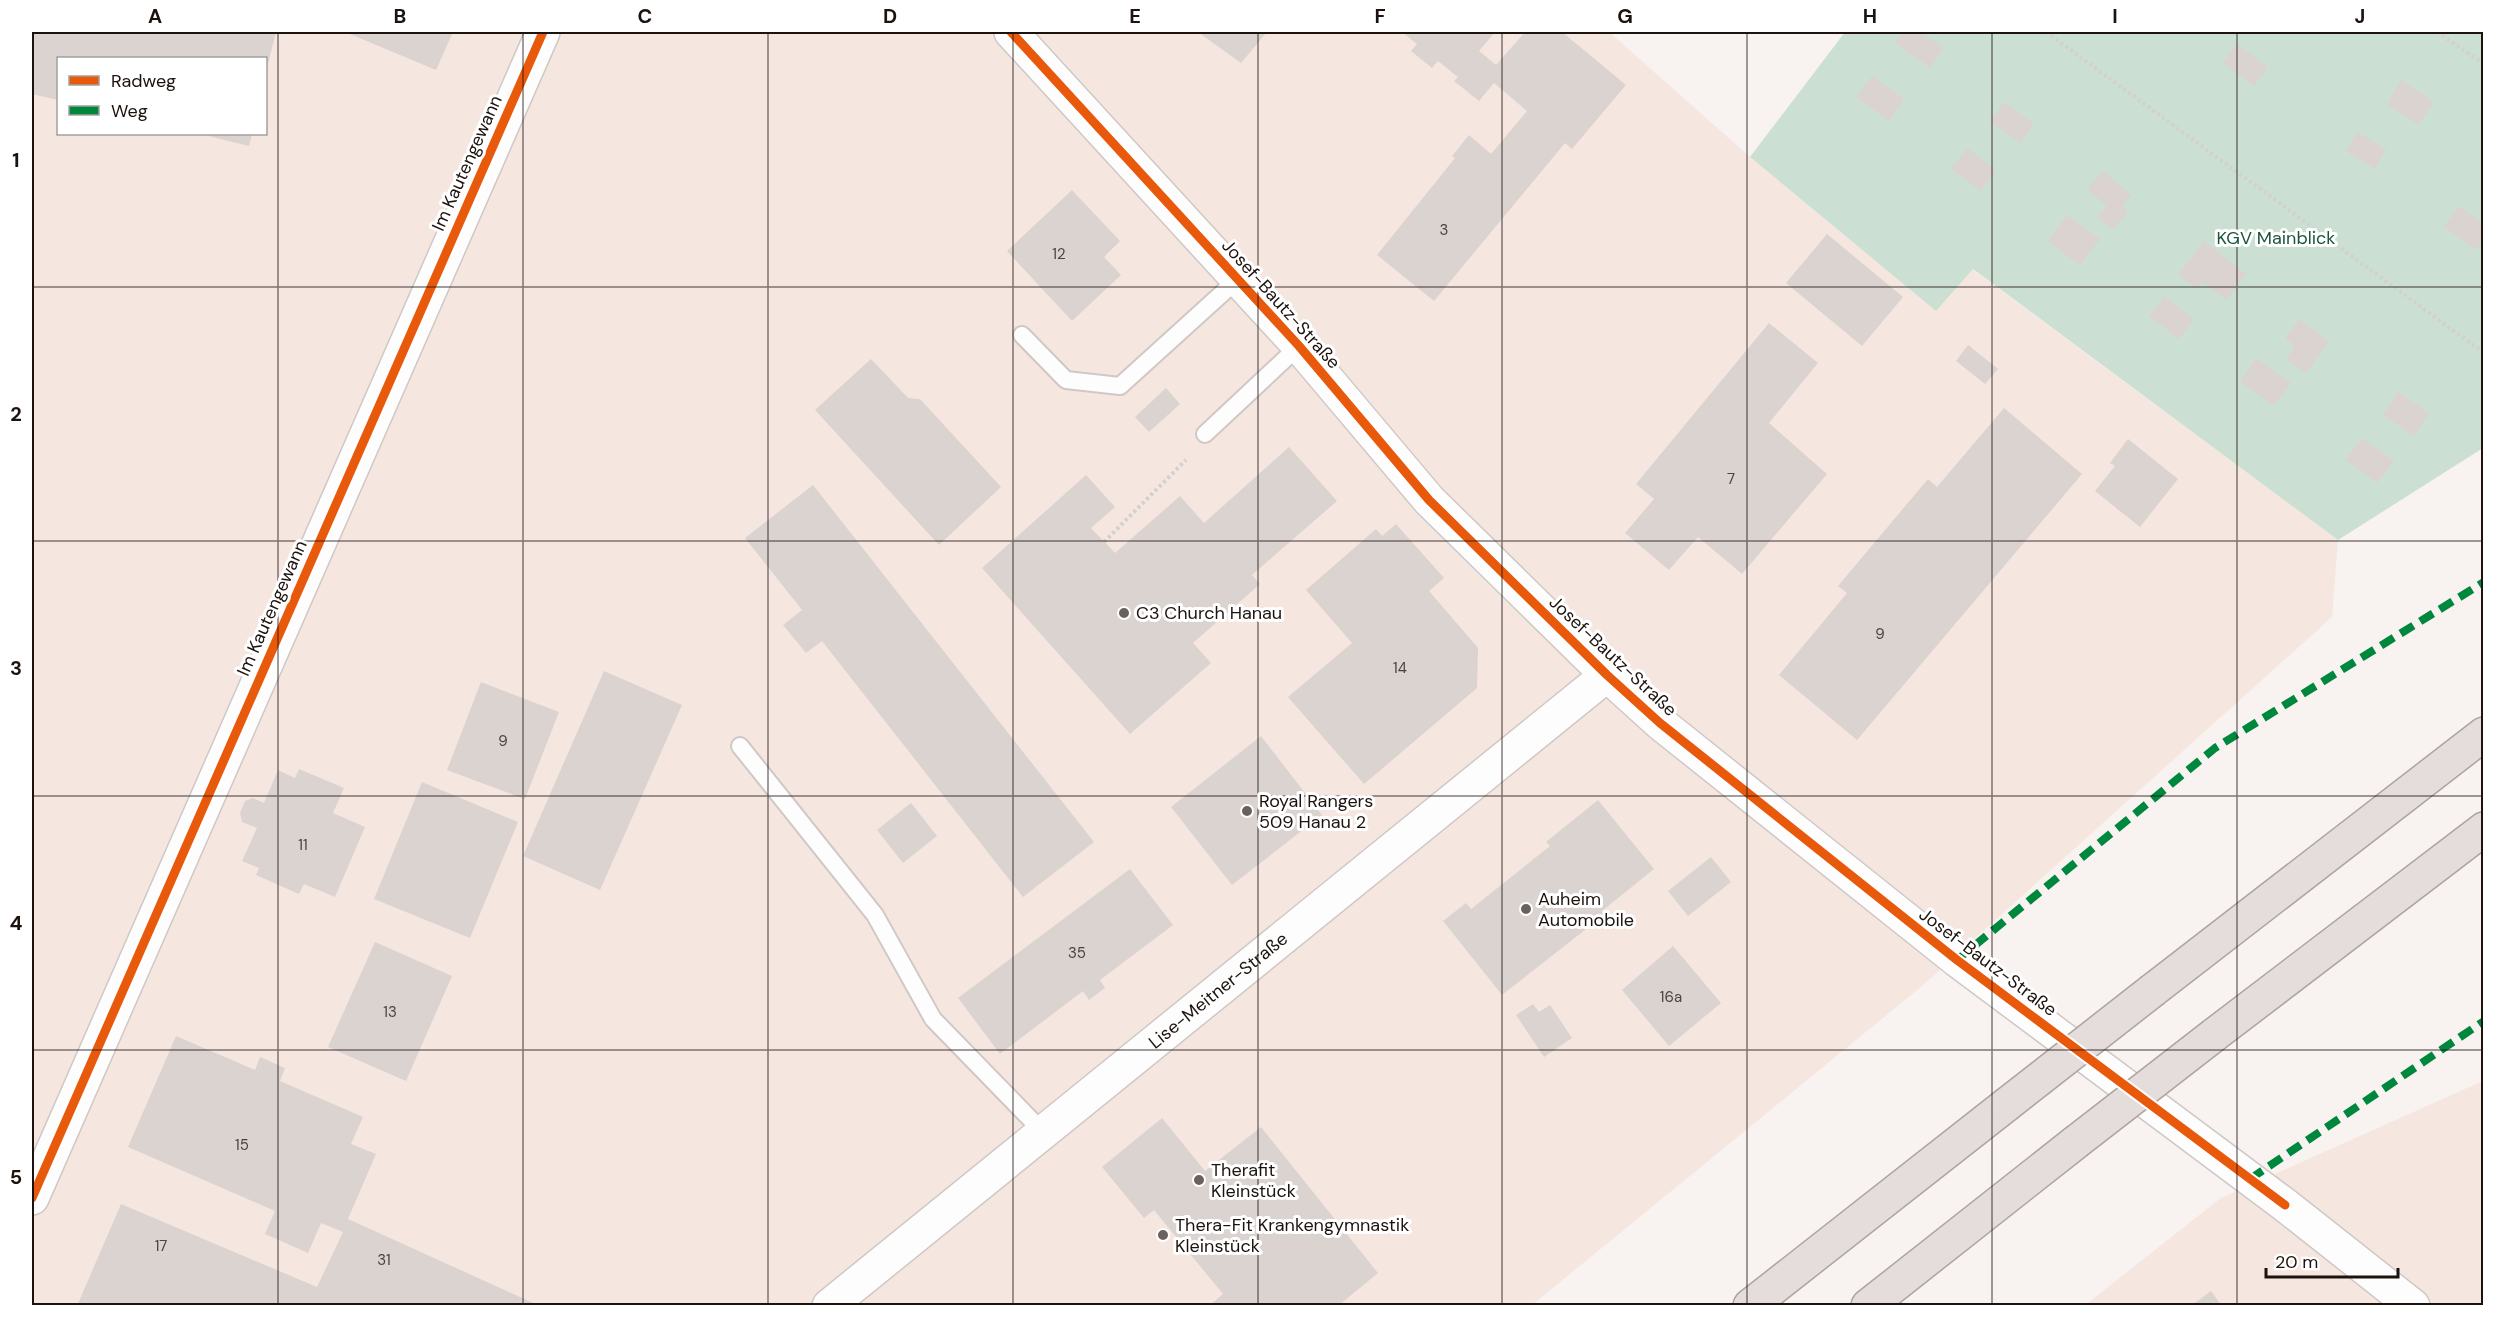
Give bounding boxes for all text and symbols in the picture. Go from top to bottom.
text: A [148,3,162,29]
text: B [394,3,406,29]
text: C [638,3,652,29]
text: D [883,3,897,29]
text: E [1129,3,1141,29]
text: F [1374,3,1386,29]
text: G [1617,3,1633,29]
text: H [1863,3,1877,29]
text: I [2112,3,2118,29]
text: J [2355,3,2365,29]
legend [57,57,267,135]
text: Radweg [111,69,176,93]
street label: Im Kautengewann [426,91,508,235]
text: Weg [111,99,148,123]
text: 1 [12,147,20,173]
house number: 3 [1440,220,1448,240]
park label: KGV Mainblick [2217,226,2335,250]
street label: Josef-Bautz-Straße [1216,234,1346,374]
house number: 12 [1052,244,1066,264]
text: 2 [10,401,22,427]
house number: 7 [1727,469,1735,489]
street label: Im Kautengewann [231,536,313,680]
street label: Josef-Bautz-Straße [1544,590,1682,722]
place label: C3 Church Hanau [1136,601,1282,625]
marker: C3 Church Hanau [1117,606,1131,620]
house number: 9 [1875,624,1885,644]
text: 3 [10,655,22,681]
house number: 14 [1393,658,1407,678]
house number: 9 [498,731,508,751]
place label: Royal Rangers 509 Hanau 2 [1259,789,1373,834]
marker: Royal Rangers 509 Hanau 2 [1240,804,1254,818]
house number: 11 [298,835,308,855]
place label: Auheim Automobile [1538,887,1634,932]
marker: Auheim Automobile [1519,902,1533,916]
street label: Josef-Bautz-Straße [1914,902,2062,1022]
text: 4 [10,910,23,936]
street label: Lise-Meitner-Straße [1144,927,1293,1054]
house number: 35 [1068,943,1086,963]
house number: 16a [1660,987,1682,1007]
house number: 13 [383,1002,397,1022]
house number: 15 [235,1135,249,1155]
place label: Therafit Kleinstück [1211,1158,1296,1203]
text: 5 [10,1164,22,1190]
marker: Therafit Kleinstück [1192,1173,1206,1187]
place label: Thera-Fit Krankengymnastik Kleinstück [1175,1213,1409,1258]
marker: Thera-Fit Krankengymnastik Kleinstück [1156,1228,1170,1242]
house number: 17 [155,1236,167,1256]
scale bar [2266,1241,2398,1279]
house number: 31 [377,1250,391,1270]
text: 20 m [2275,1250,2318,1274]

